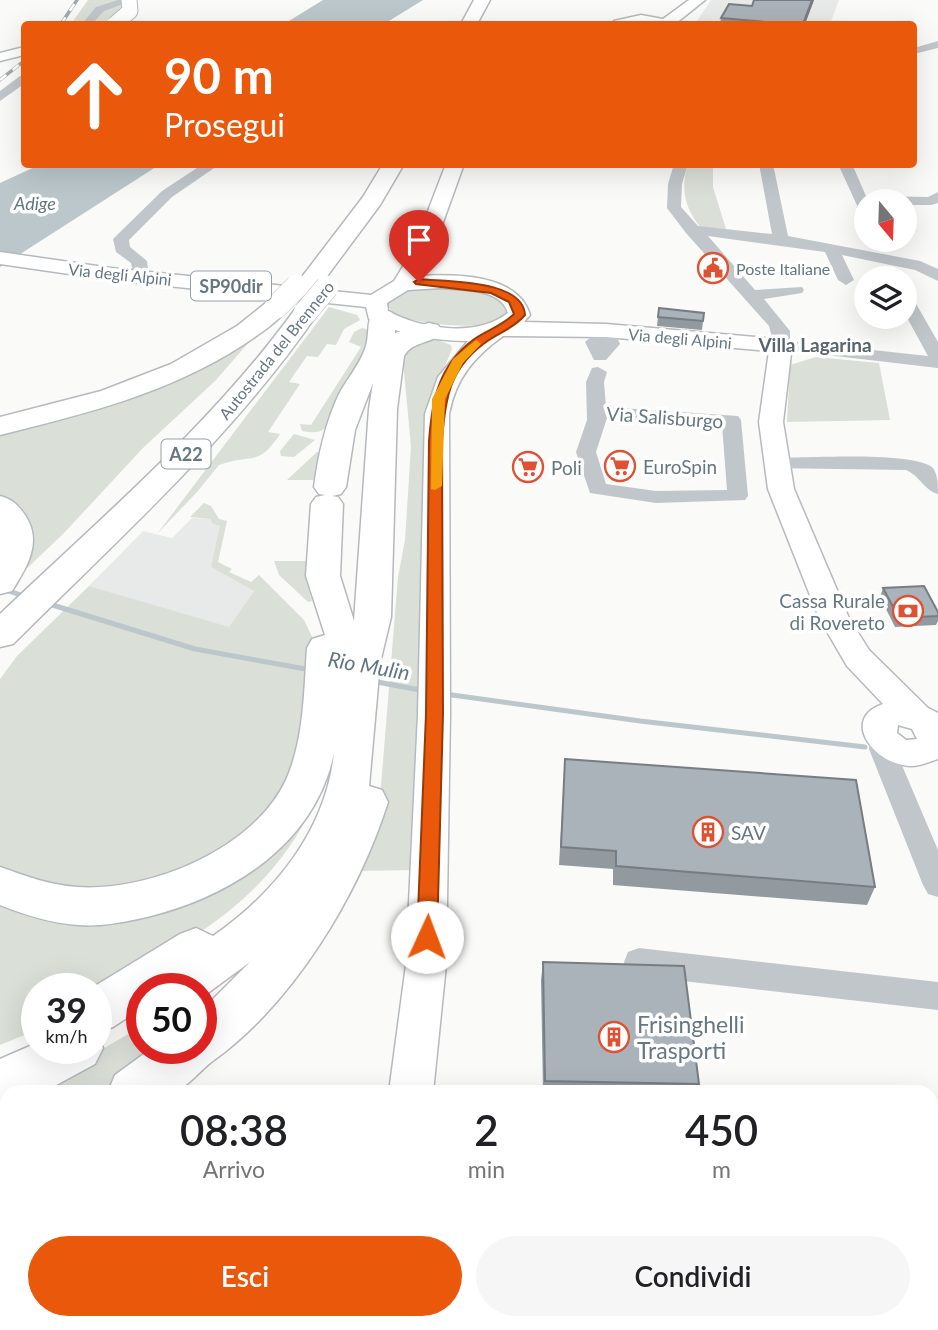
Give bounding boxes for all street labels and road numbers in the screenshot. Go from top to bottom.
street label: Via degli Alpini [67,259,173,289]
road number: SP90dir [191,272,271,300]
street label: Autostrada del Brennero [215,277,337,423]
street label: Via degli Alpini [627,324,733,352]
street label: Via Salisburgo [606,401,724,433]
road number: A22 [162,440,210,468]

